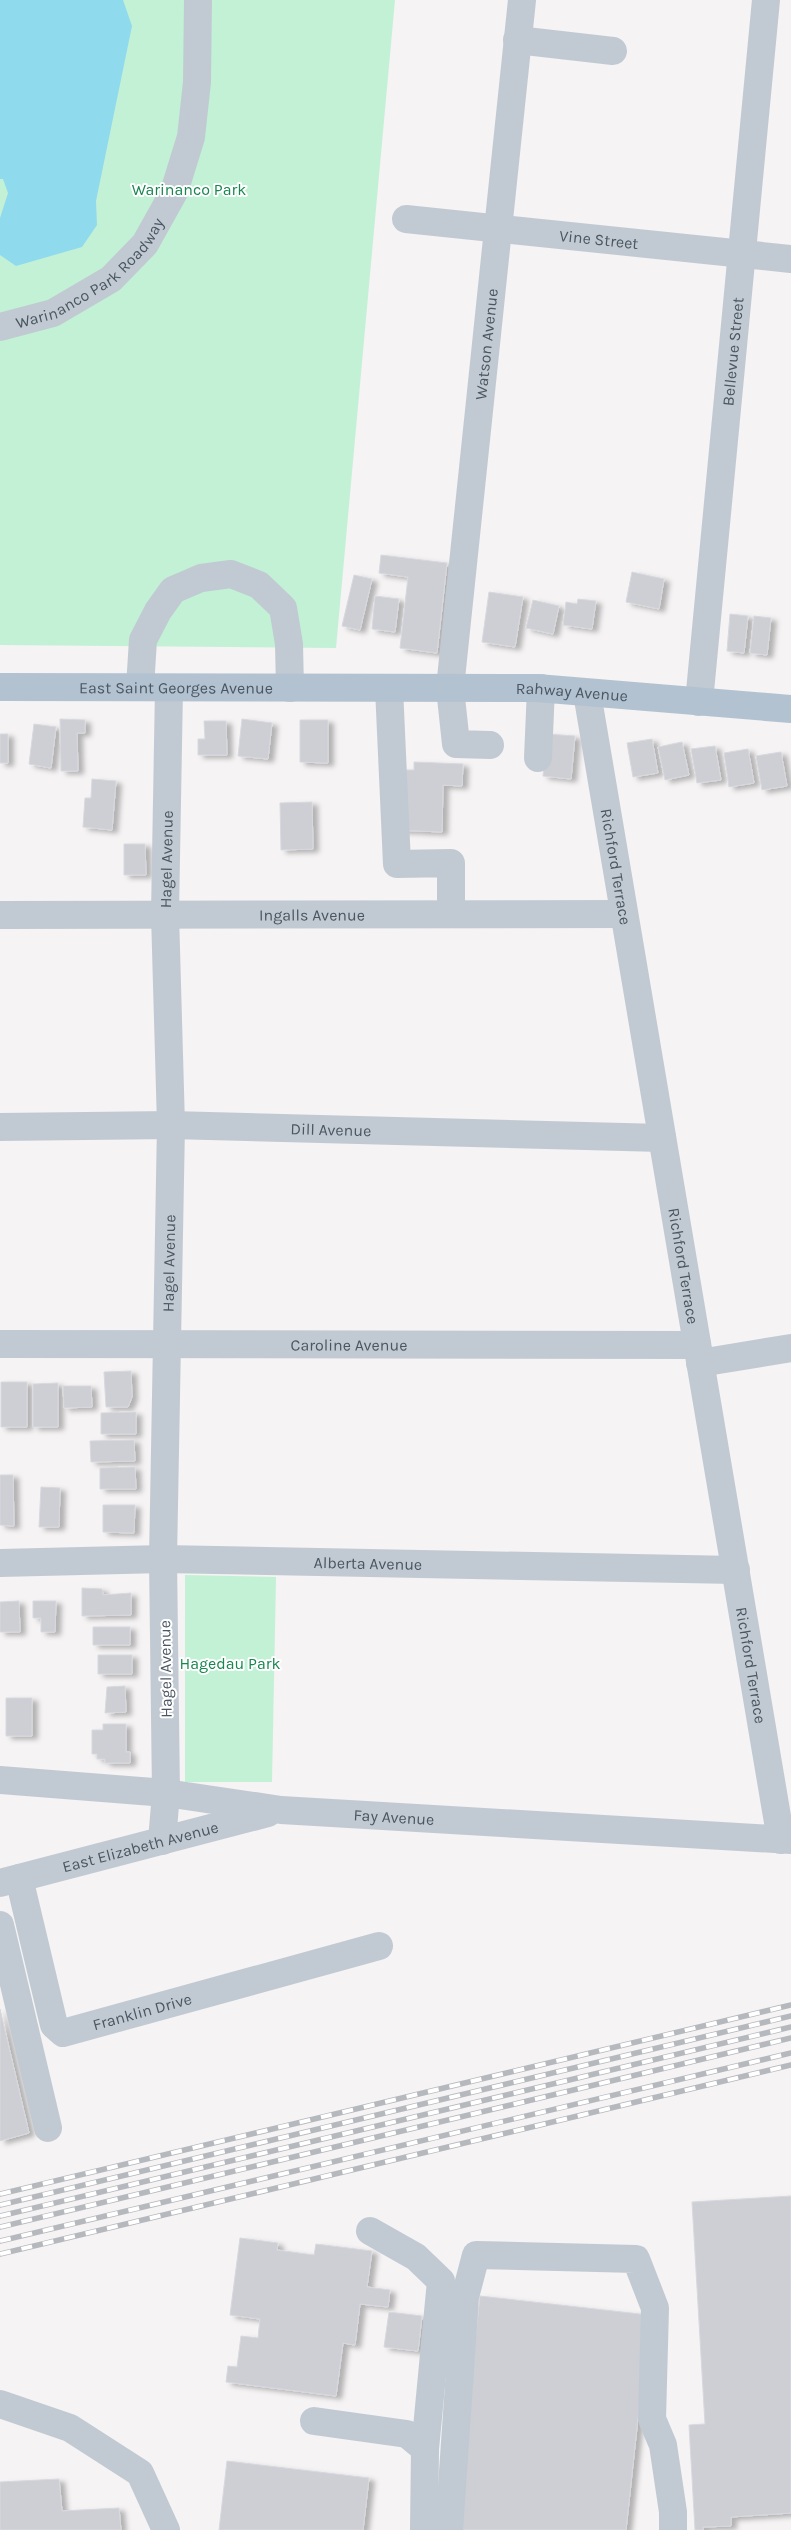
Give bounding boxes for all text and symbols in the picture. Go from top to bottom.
park label: Warinanco Park [132,180,246,199]
street label: Warinanco Park Roadway [14,214,168,332]
street label: Vine Street [558,226,639,253]
street label: Watson Avenue [471,288,502,401]
street label: Bellevue Street [718,296,748,407]
street label: East Saint Georges Avenue [79,678,273,698]
street label: Rahway Avenue [516,679,629,705]
street label: Richford Terrace [597,807,635,926]
street label: Hagel Avenue [156,810,177,908]
street label: Ingalls Avenue [259,905,365,925]
street label: Dill Avenue [290,1119,372,1140]
street label: Richford Terrace [664,1206,703,1326]
street label: Hagel Avenue [159,1214,179,1312]
street label: Caroline Avenue [291,1335,407,1355]
street label: Alberta Avenue [313,1553,422,1574]
street label: Richford Terrace [732,1606,770,1725]
street label: Hagel Avenue [155,1620,176,1718]
park label: Hagedau Park [180,1654,281,1673]
street label: Fay Avenue [353,1805,435,1829]
street label: East Elizabeth Avenue [60,1817,221,1876]
street label: Franklin Drive [90,1989,194,2034]

